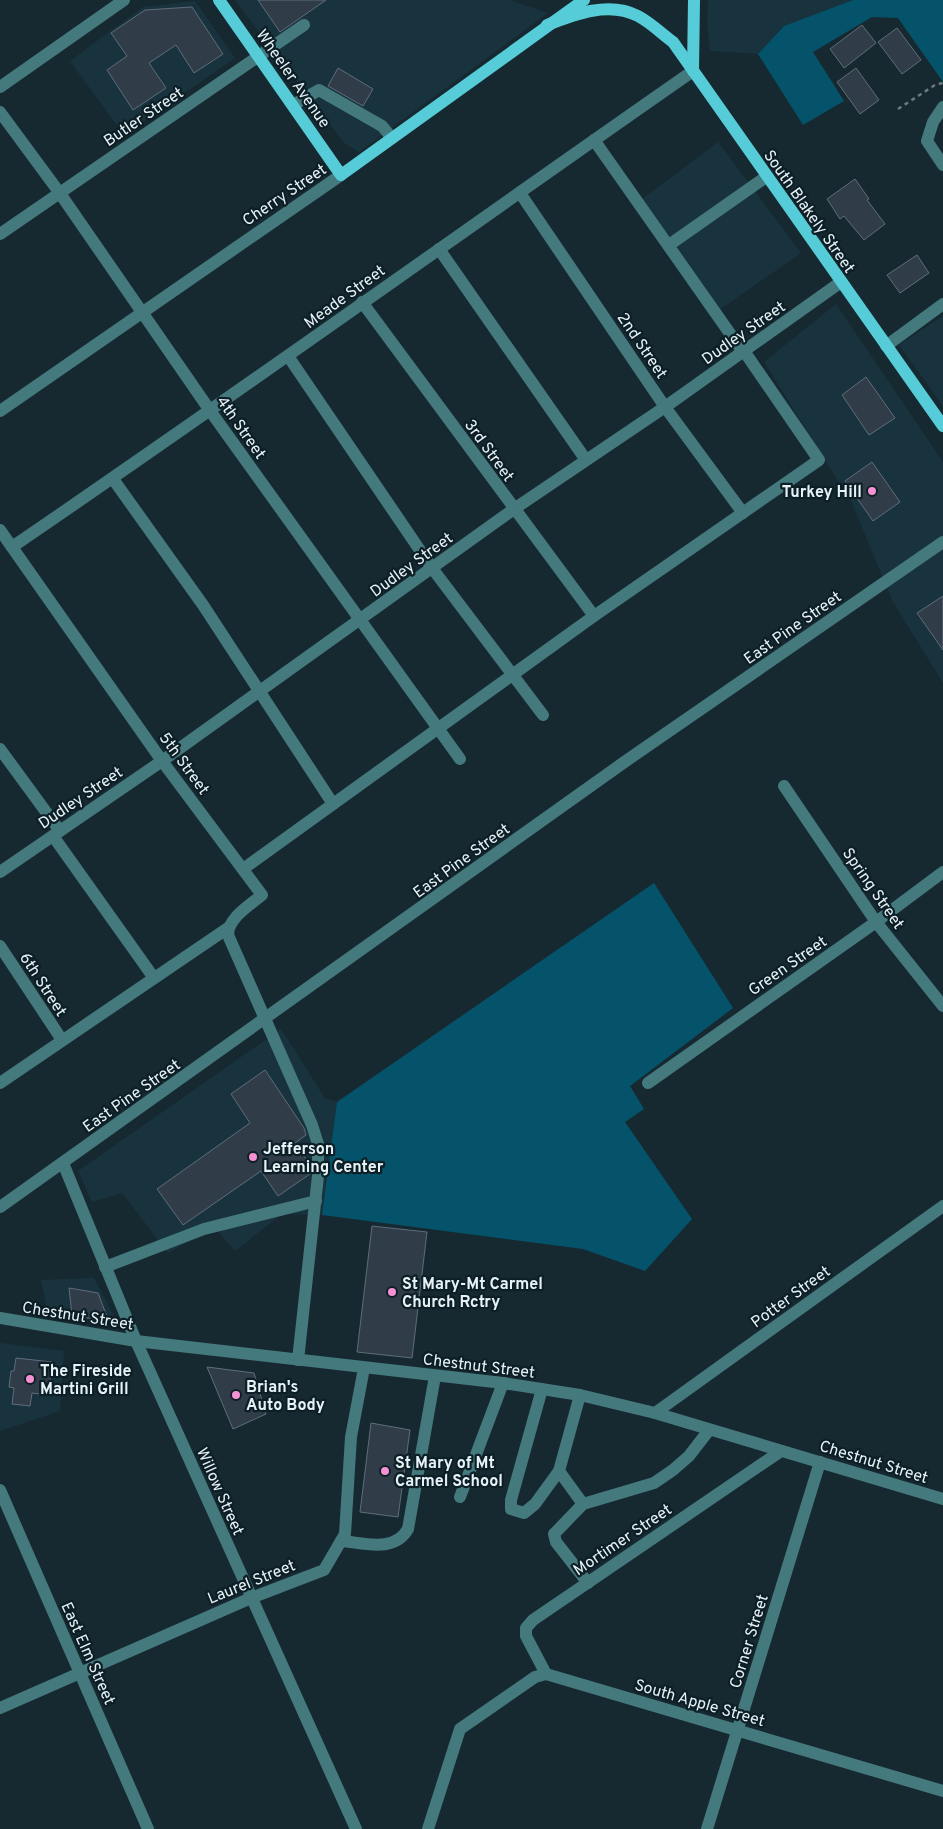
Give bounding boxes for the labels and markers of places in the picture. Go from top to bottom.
place label: Turkey Hill [782,483,862,503]
marker: Turkey Hill [866,485,878,497]
place label: Jefferson Learning Center [263,1140,384,1178]
marker: Jefferson Learning Center [247,1151,259,1163]
place label: St Mary-Mt Carmel Church Rctry [402,1275,543,1313]
marker: St Mary-Mt Carmel Church Rctry [386,1286,398,1298]
place label: The Fireside Martini Grill [40,1362,131,1400]
marker: The Fireside Martini Grill [24,1373,36,1385]
place label: Brian's Auto Body [246,1378,325,1416]
marker: Brian's Auto Body [230,1389,242,1401]
place label: St Mary of Mt Carmel School [395,1454,503,1492]
marker: St Mary of Mt Carmel School [379,1465,391,1477]

